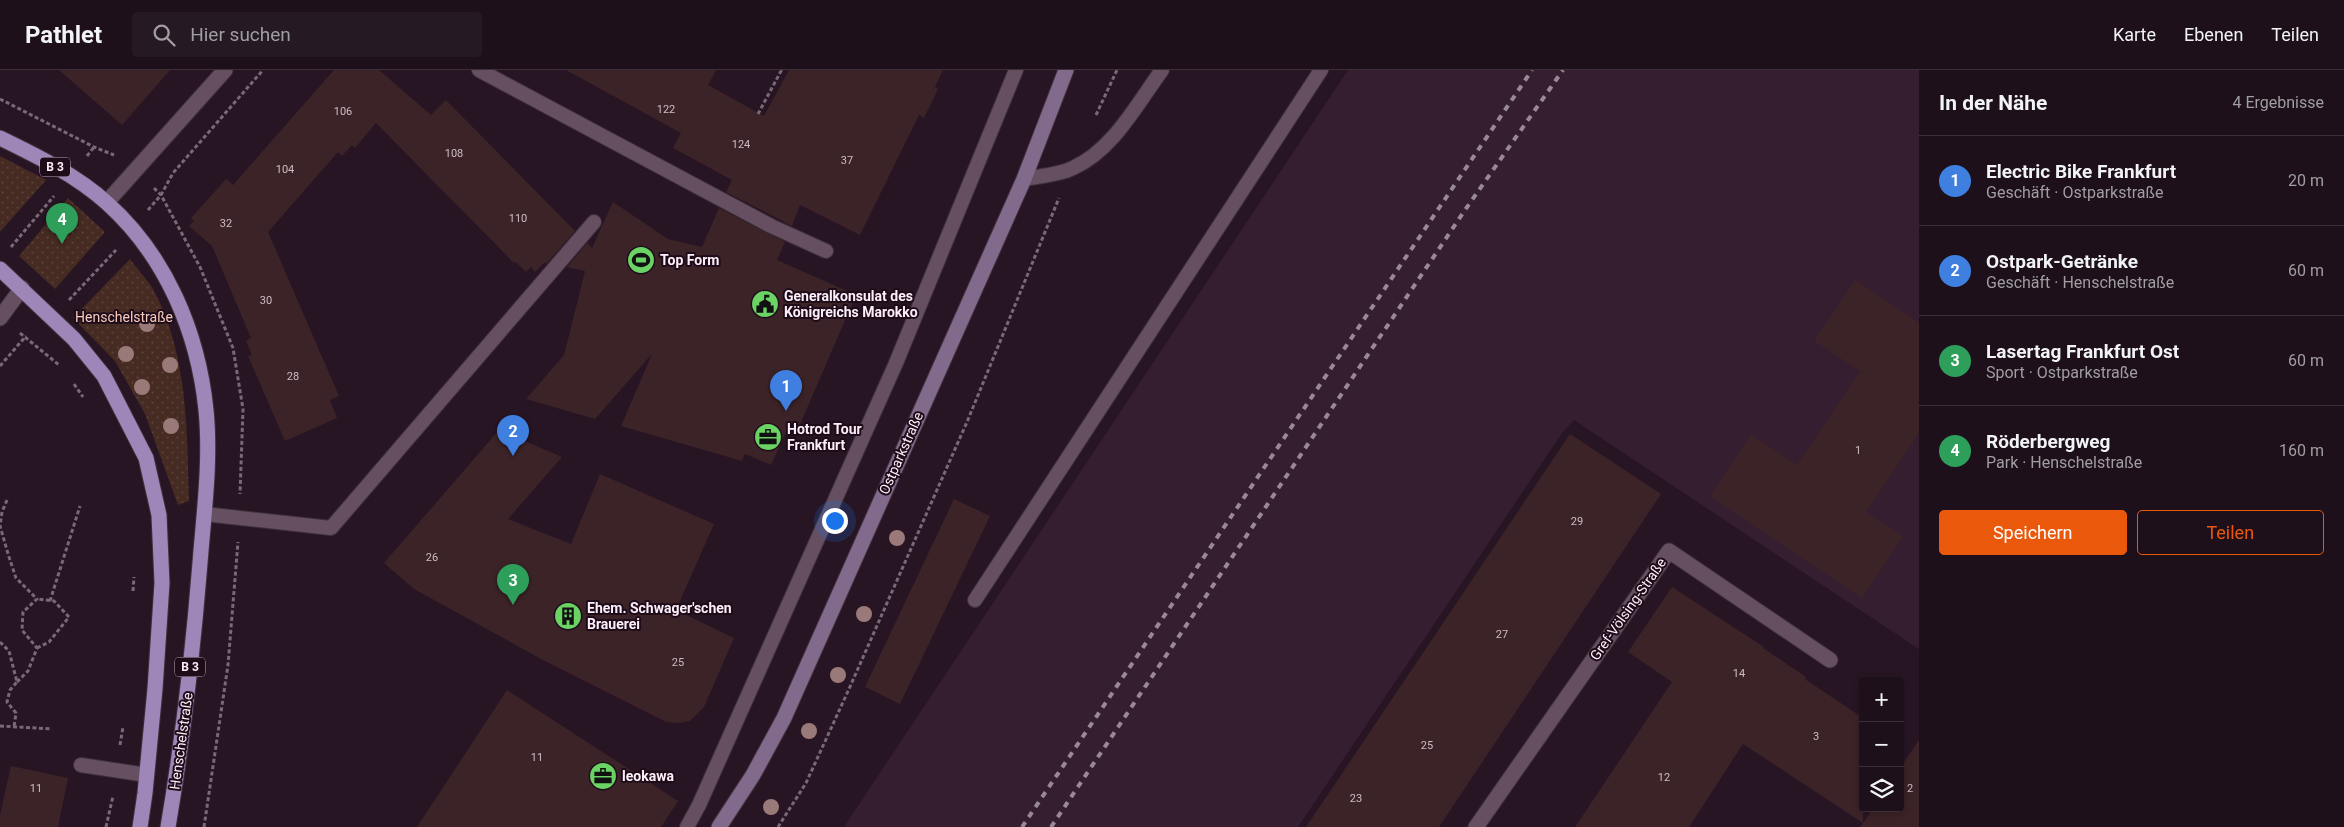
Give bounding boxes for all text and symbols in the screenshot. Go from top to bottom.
search box [132,12,482,57]
text: Pathlet [25,21,102,49]
icon: search [150,21,178,49]
text: Hier suchen [190,23,291,46]
text: Karte [2113,24,2156,45]
text: Ebenen [2184,24,2243,45]
text: Teilen [2271,24,2319,45]
text: In der Nähe [1939,91,2047,115]
text: 4 Ergebnisse [2232,93,2324,112]
house number: 122 [657,103,675,116]
house number: 106 [334,105,352,118]
house number: 124 [732,138,750,151]
house number: 108 [445,147,463,160]
house number: 37 [841,154,853,167]
road number: B 3 [40,158,70,176]
text: Electric Bike Frankfurt [1986,160,2176,183]
house number: 104 [276,163,294,176]
text: 1 [1950,171,1960,190]
text: 20 m [2288,171,2324,190]
text: Geschäft · Ostparkstraße [1986,183,2163,202]
pin: 4 [46,203,78,244]
house number: 110 [509,212,527,225]
house number: 32 [220,217,232,230]
sports icon: Top Form [626,245,656,275]
text: Ostpark-Getränke [1986,250,2138,273]
place label: Top Form [660,252,719,268]
text: 2 [1950,261,1960,280]
text: 60 m [2288,261,2324,280]
text: Geschäft · Henschelstraße [1986,273,2174,292]
place label: Generalkonsulat des Königreichs Marokko [784,288,918,320]
public building icon: Generalkonsulat des Königreichs Marokko [750,289,780,319]
house number: 30 [260,294,272,307]
park label: Henschelstraße [75,309,173,325]
text: Lasertag Frankfurt Ost [1986,340,2179,363]
text: 3 [1950,351,1960,370]
text: 60 m [2288,351,2324,370]
text: Sport · Ostparkstraße [1986,363,2138,382]
house number: 28 [287,370,299,383]
pin: 1 [770,370,802,411]
street label: Ostparkstraße [876,409,926,497]
pin: 2 [497,415,529,456]
place label: Hotrod Tour Frankfurt [787,421,862,453]
office icon: Hotrod Tour Frankfurt [753,422,783,452]
text: Röderbergweg [1986,430,2110,453]
text: 4 [1950,441,1960,460]
text: 160 m [2279,441,2324,460]
house number: 1 [1855,444,1861,457]
text: Park · Henschelstraße [1986,453,2142,472]
your location [822,508,848,534]
button: Speichern [1939,510,2127,555]
button: Teilen [2137,510,2324,555]
house number: 29 [1571,515,1583,528]
house number: 26 [426,551,438,564]
street label: Gref-Völsing-Straße [1587,555,1669,663]
pin: 3 [497,564,529,605]
place label: Ehem. Schwager'schen Brauerei [587,600,732,632]
building icon: Ehem. Schwager'schen Brauerei [553,601,583,631]
house number: 27 [1496,628,1508,641]
house number: 25 [672,656,684,669]
road number: B 3 [175,658,205,676]
house number: 14 [1733,667,1745,680]
map controls [1859,677,1904,812]
button: + [1859,677,1904,722]
street label: Henschelstraße [166,691,196,791]
button: − [1859,722,1904,767]
house number: 3 [1813,730,1819,743]
house number: 25 [1421,739,1433,752]
house number: 11 [531,751,543,764]
office icon: leokawa [588,761,618,791]
button: layers [1859,767,1904,812]
place label: leokawa [622,768,674,784]
house number: 12 [1658,771,1670,784]
house number: 11 [30,782,42,795]
house number: 2 [1907,782,1913,795]
house number: 23 [1350,792,1362,805]

